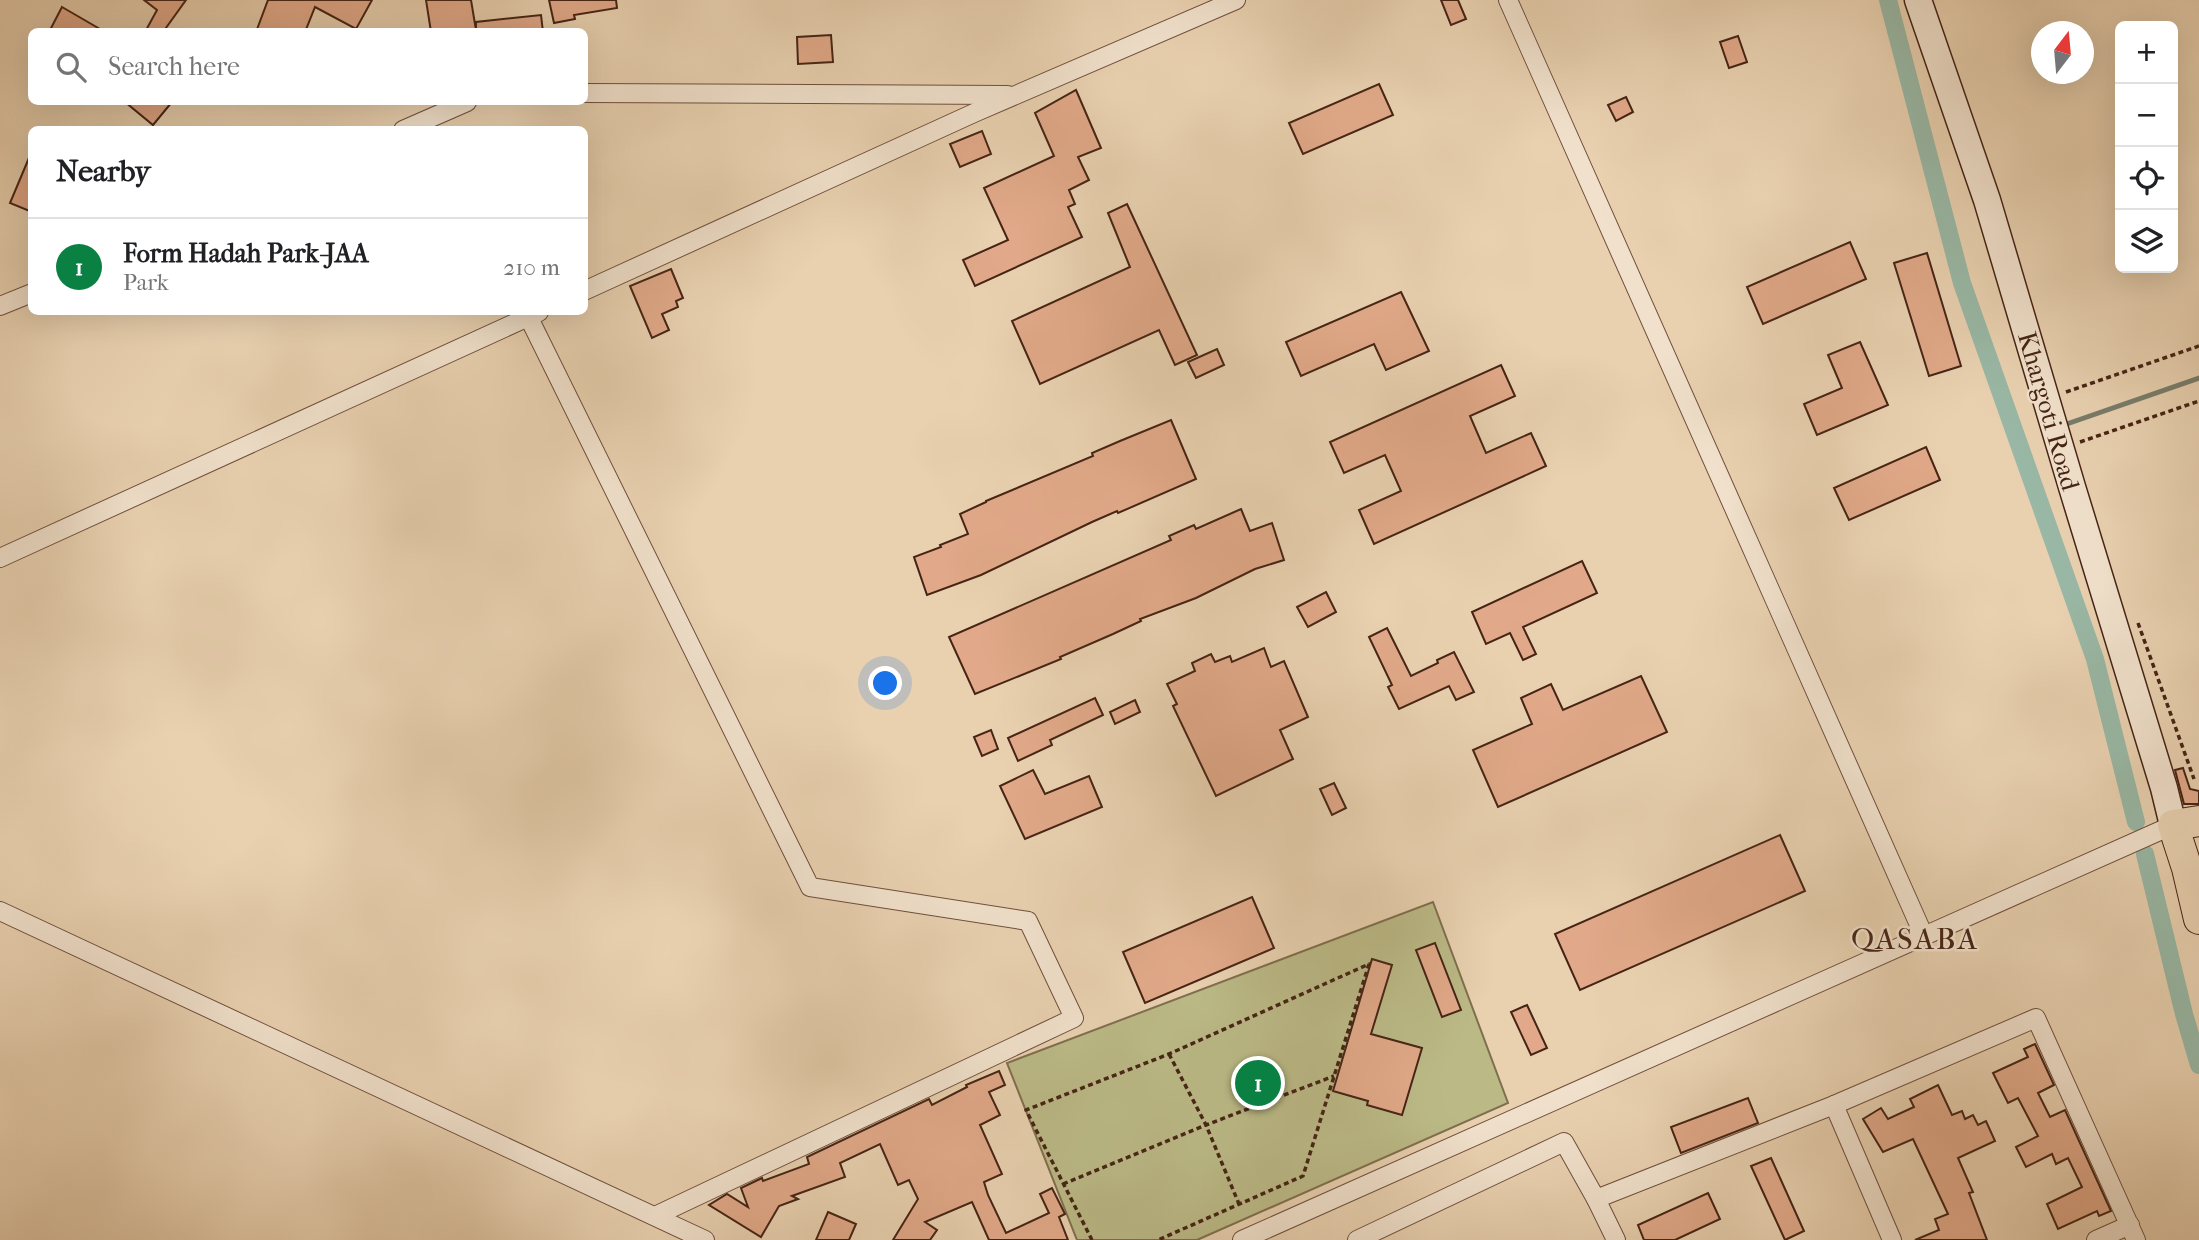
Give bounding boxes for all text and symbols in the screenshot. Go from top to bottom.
north arrow [2031,21,2094,84]
map controls [2115,21,2178,273]
button: + [2115,21,2178,84]
search box [28,28,588,105]
icon: search [52,48,90,86]
text: Search here [108,51,240,82]
button: − [2115,84,2178,147]
button: locate [2115,147,2178,210]
text: Nearby [56,154,151,189]
button: layers [2115,210,2178,273]
text: Form Hadah Park-JAA [123,238,369,269]
text: 1 [75,254,83,281]
text: 210 m [503,254,560,281]
text: Park [123,269,169,296]
street label: Khargoti Road [2011,328,2086,495]
your location [868,666,902,700]
district label: QASABA [1851,922,1979,957]
pin: 1 [1235,1057,1281,1109]

